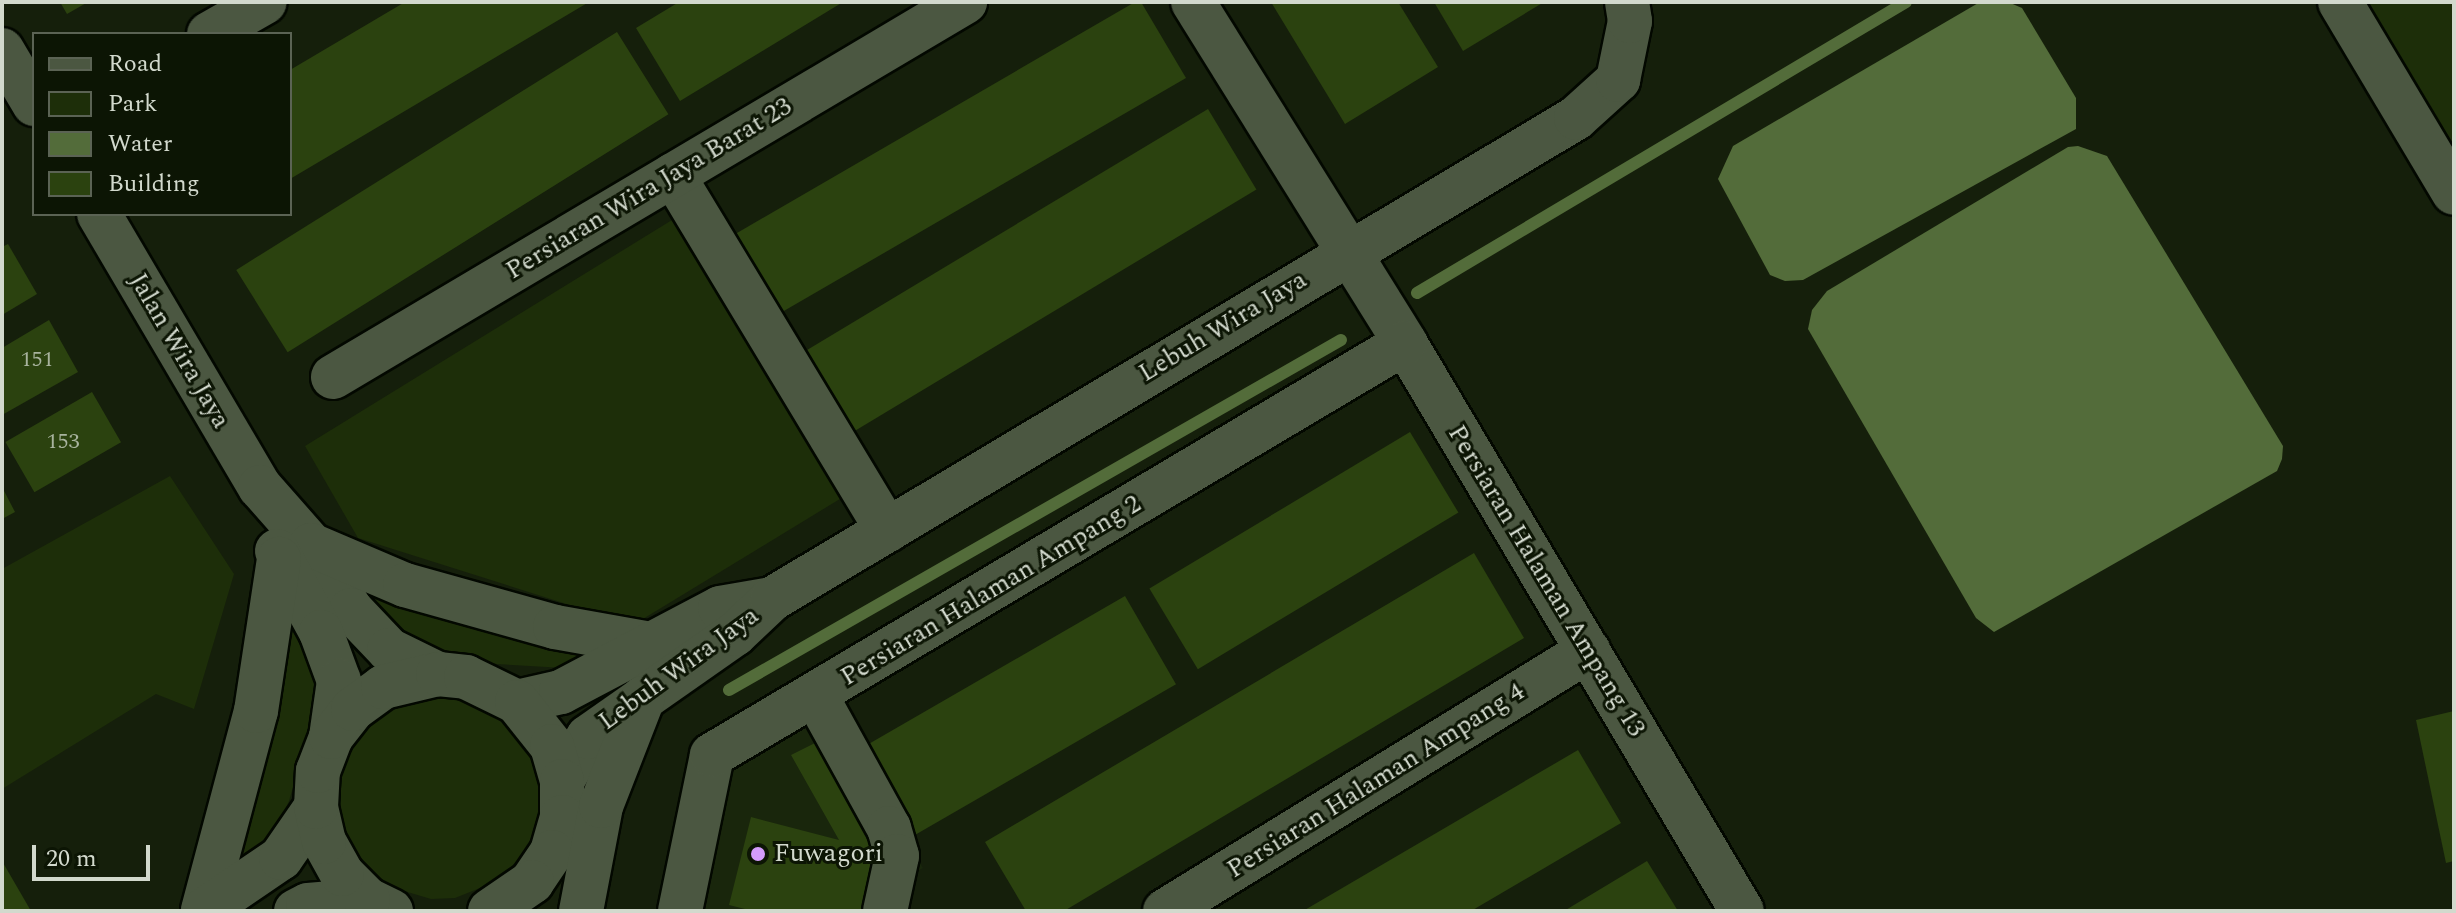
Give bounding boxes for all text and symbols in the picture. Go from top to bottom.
legend [32,32,292,216]
text: Road [108,46,162,82]
text: Park [108,86,158,122]
street label: Persiaran Wira Jaya Barat 23 [501,91,797,287]
text: Water [108,126,172,162]
text: Building [108,166,200,202]
street label: Lebuh Wira Jaya [1133,265,1313,389]
street label: Jalan Wira Jaya [122,268,236,434]
house number: 151 [21,347,53,373]
street label: Persiaran Halaman Ampang 13 [1441,420,1651,742]
house number: 153 [47,429,79,455]
street label: Persiaran Halaman Ampang 2 [835,489,1147,693]
street label: Lebuh Wira Jaya [593,601,765,737]
street label: Persiaran Halaman Ampang 4 [1222,676,1530,886]
scale bar [36,829,154,879]
place label: Fuwagori [774,838,883,870]
text: 20 m [46,841,97,877]
marker: Fuwagori [749,845,767,863]

